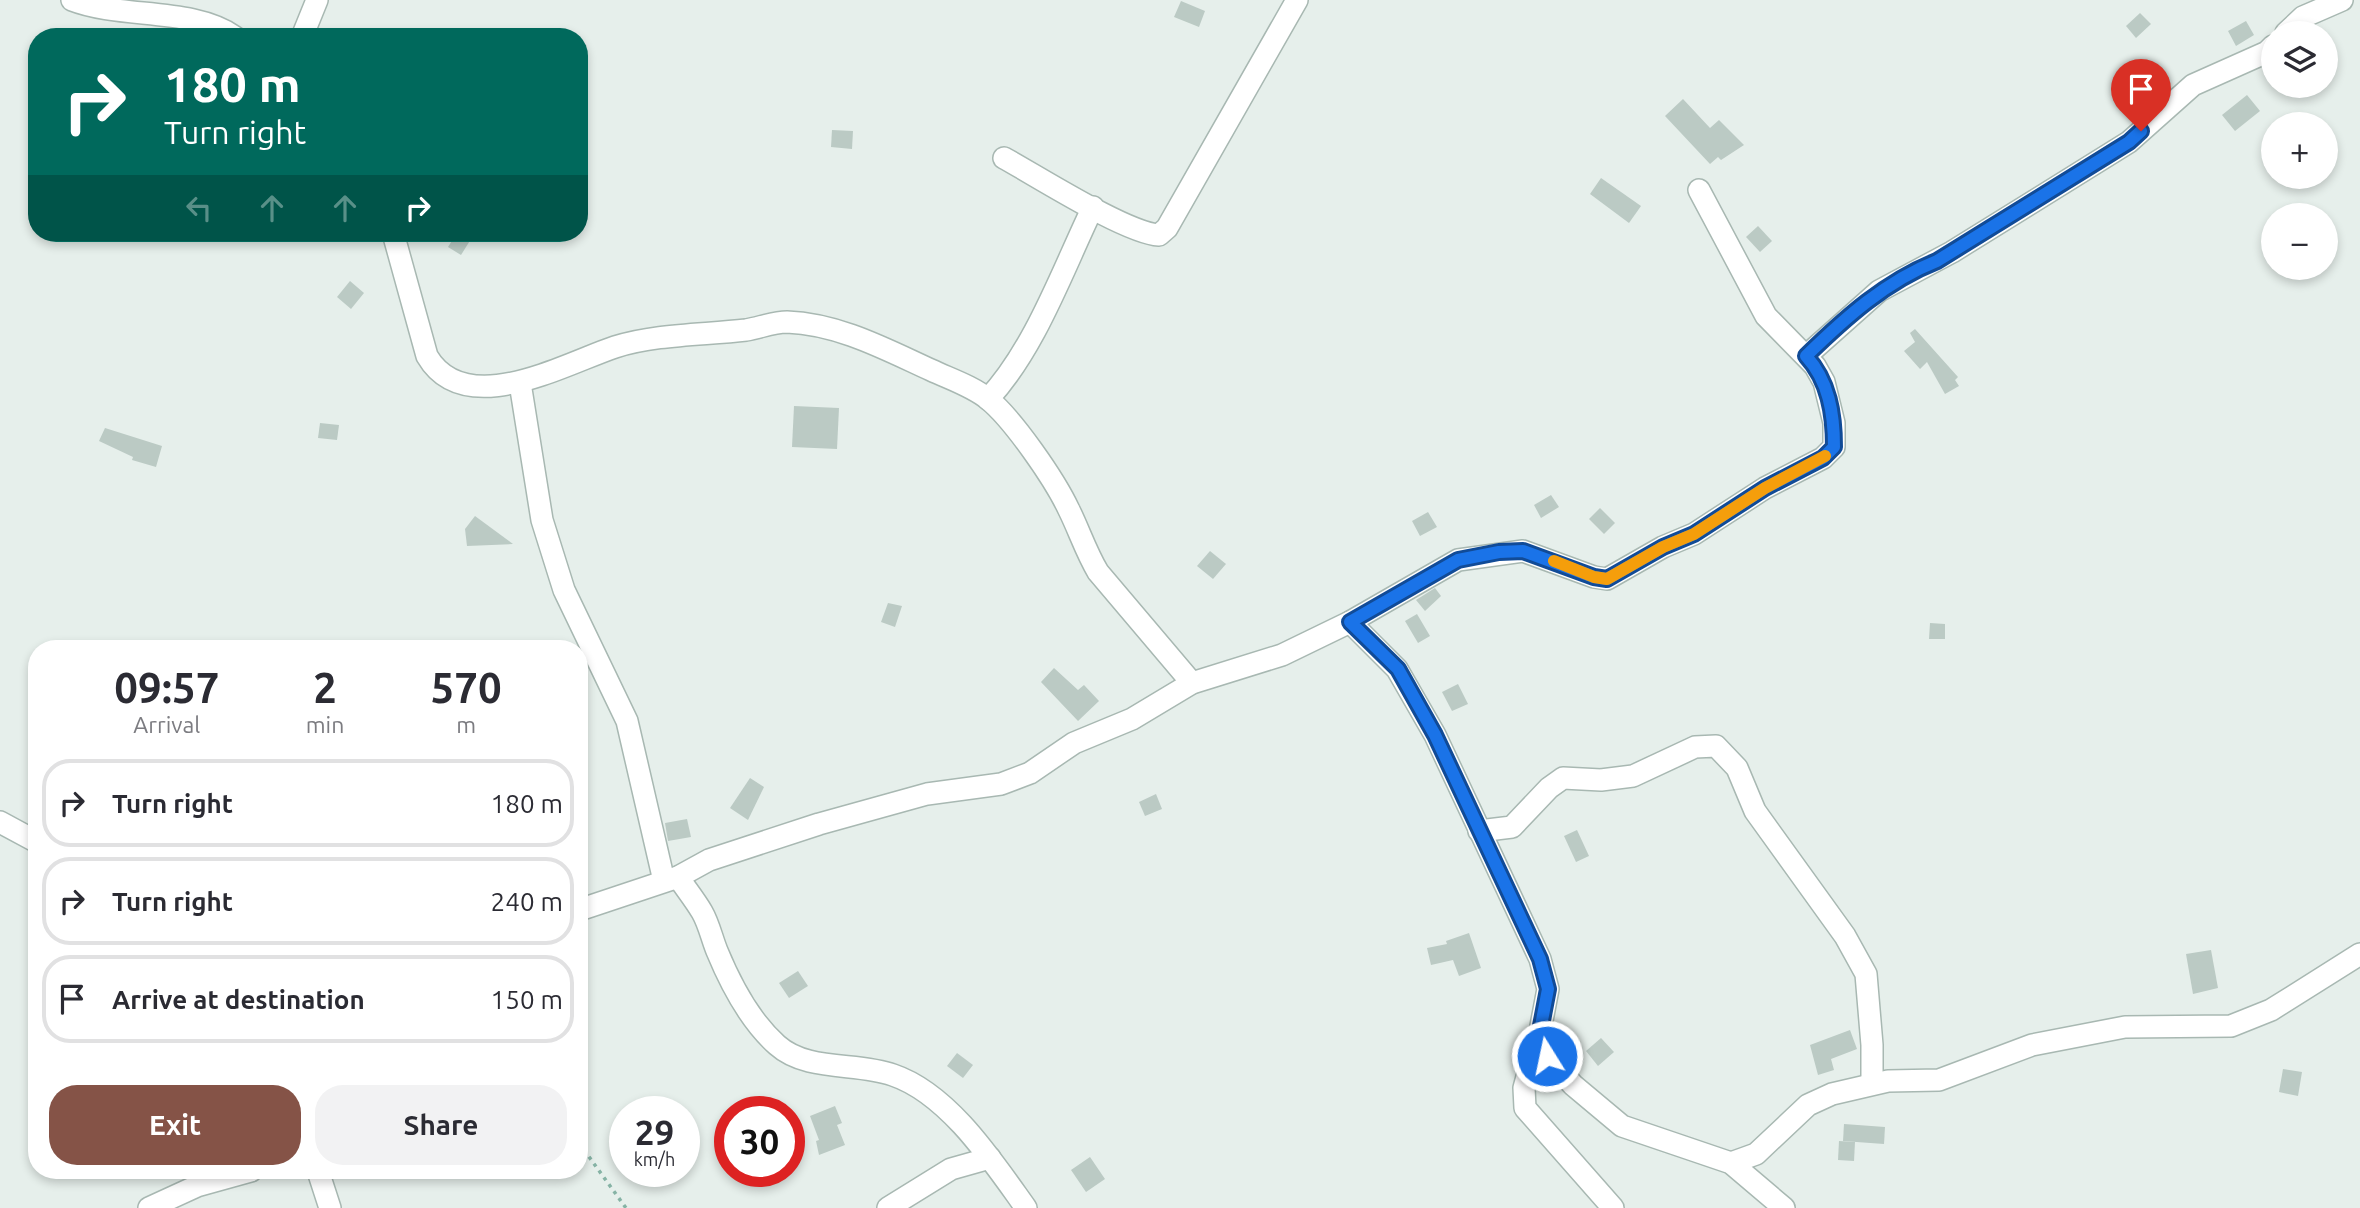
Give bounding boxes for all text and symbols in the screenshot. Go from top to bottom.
map controls [2261,21,2338,280]
button: layers [2261,21,2338,98]
icon: right [49,56,140,147]
text: 180 m [164,56,301,111]
pin [2111,59,2171,131]
icon: arrive [2122,70,2160,108]
button: + [2261,112,2338,189]
text: Turn right [164,114,306,150]
icon: left [180,189,218,227]
icon: ahead [253,189,291,227]
icon: ahead [326,189,364,227]
icon: right [399,189,437,227]
button: − [2261,203,2338,280]
text: 09:57 [114,664,219,711]
text: 2 [313,664,337,711]
text: 570 [431,664,502,711]
text: Arrival [133,712,200,737]
text: min [306,712,344,737]
text: m [456,712,476,737]
icon: right [53,784,91,822]
text: Turn right [112,789,233,818]
text: 180 m [491,789,563,818]
icon: right [53,882,91,920]
text: Turn right [112,887,233,916]
text: 240 m [491,887,563,916]
icon: arrive [53,980,91,1018]
text: Arrive at destination [112,985,365,1014]
text: 150 m [491,985,563,1014]
position arrow [1510,1019,1584,1093]
button: Exit [49,1085,301,1165]
button: Share [315,1085,567,1165]
speed limit sign: 30 [714,1096,805,1187]
text: 29 [635,1112,674,1152]
text: km/h [634,1149,675,1169]

